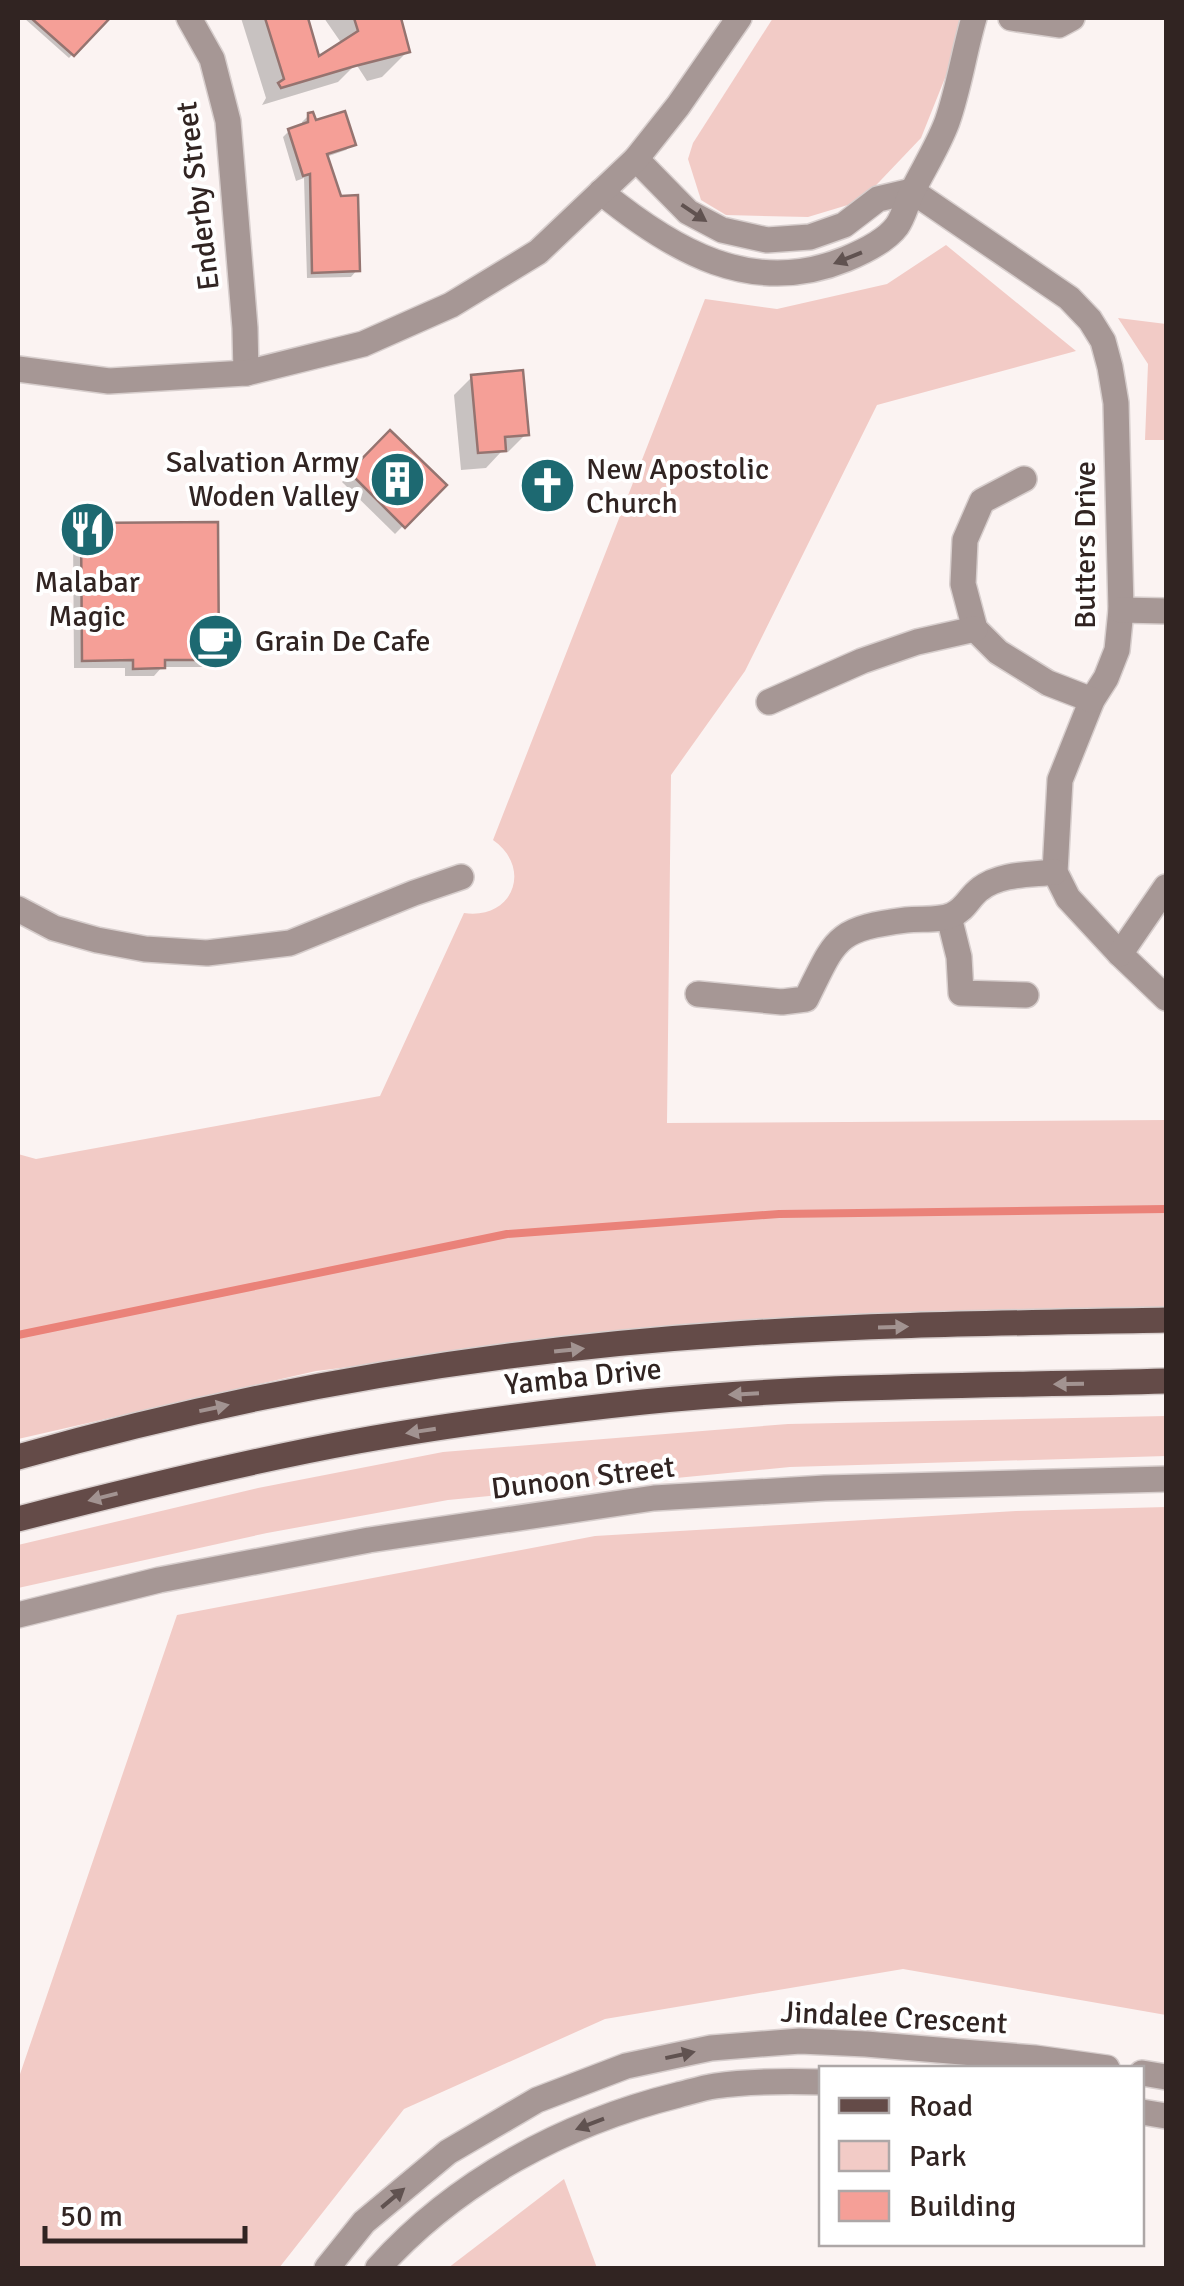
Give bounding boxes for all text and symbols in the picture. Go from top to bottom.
street label: Enderby Street [168,99,228,293]
one-way arrow [680,204,707,222]
one-way arrow [832,251,862,267]
place label: Salvation Army Woden Valley [166,444,359,515]
building icon: Salvation Army Woden Valley [368,449,428,509]
place label: New Apostolic Church [586,451,769,522]
church icon: New Apostolic Church [517,456,577,516]
street label: Butters Drive [1067,461,1104,629]
restaurant icon: Malabar Magic [57,499,117,559]
place label: Malabar Magic [34,564,140,635]
cafe icon: Grain De Cafe [186,611,246,671]
place label: Grain De Cafe [255,623,430,660]
one-way arrow [878,1319,910,1335]
one-way arrow [554,1342,585,1358]
street label: Yamba Drive [503,1350,663,1404]
one-way arrow [1053,1376,1085,1392]
one-way arrow [728,1386,760,1402]
one-way arrow [199,1400,230,1416]
one-way arrow [405,1424,437,1440]
street label: Dunoon Street [489,1448,677,1508]
one-way arrow [87,1490,118,1505]
street label: Jindalee Crescent [780,1994,1008,2042]
one-way arrow [665,2046,696,2062]
legend [819,2066,1144,2246]
text: Road [909,2088,973,2125]
one-way arrow [575,2117,605,2132]
text: Park [909,2138,967,2175]
scale bar [45,2181,245,2243]
one-way arrow [380,2188,405,2209]
text: Building [909,2188,1016,2225]
text: 50 m [60,2198,123,2235]

